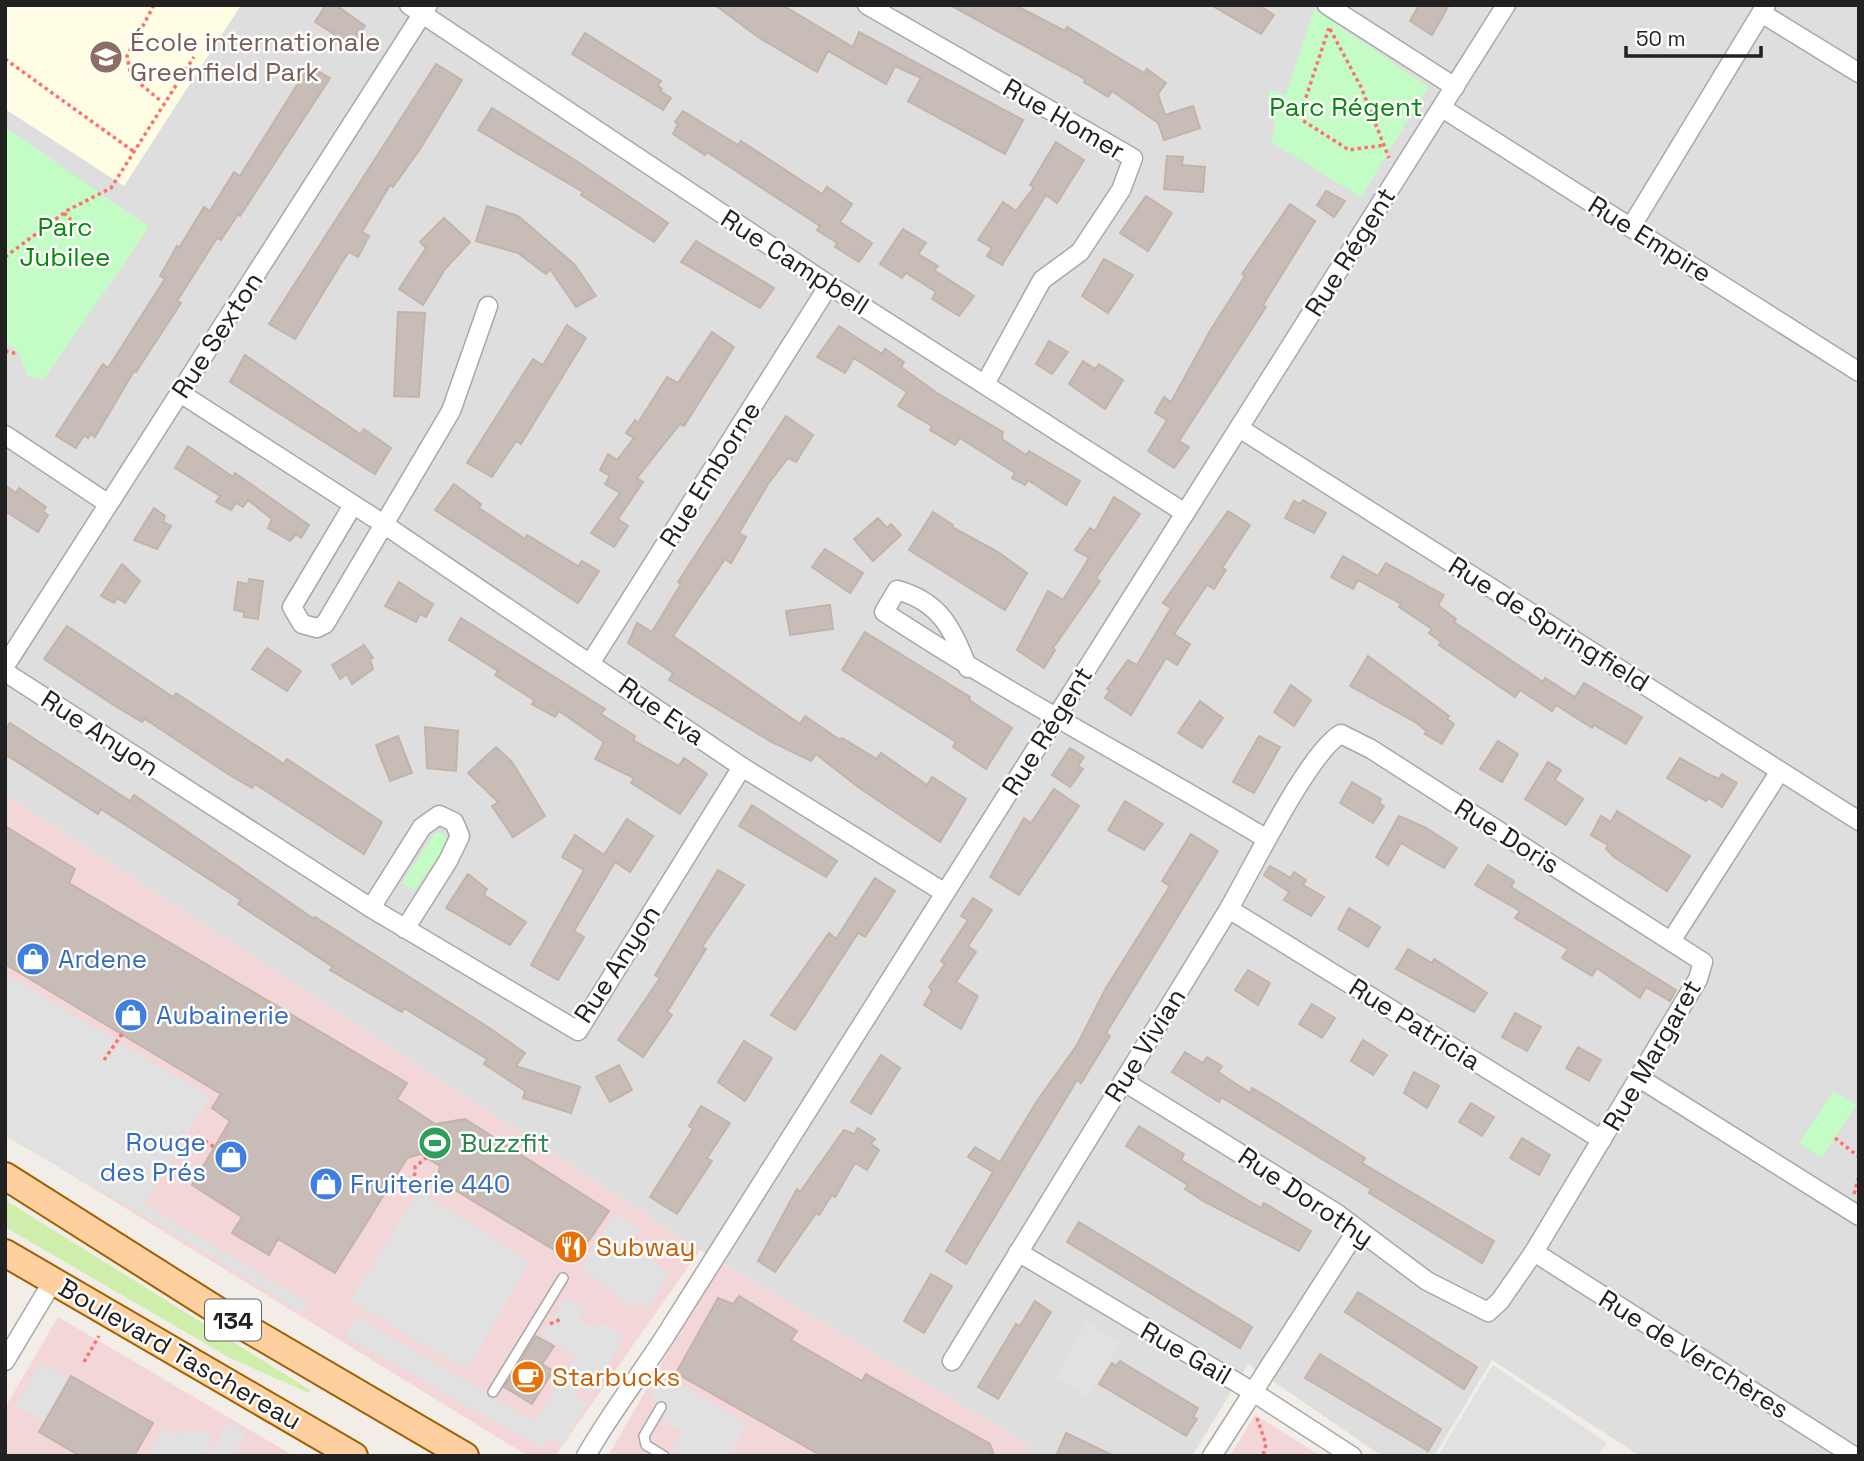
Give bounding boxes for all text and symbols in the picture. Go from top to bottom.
scale bar [1626,14,1761,58]
place label: École internationale Greenfield Park [130,25,380,89]
text: 50 m [1636,25,1686,52]
school or university icon: École internationale Greenfield Park [87,38,125,76]
street label: Rue Homer [997,71,1131,167]
park label: Parc Régent [1269,90,1423,124]
street label: Rue Régent [1297,181,1403,323]
street label: Rue Empire [1582,188,1718,290]
street label: Rue Campbell [714,201,876,323]
park label: Parc Jubilee [20,210,110,274]
street label: Rue Sexton [164,265,270,405]
street label: Rue Emborne [652,395,768,553]
street label: Rue de Springfield [1442,549,1656,699]
street label: Rue Régent [994,660,1100,802]
street label: Rue Eva [612,669,712,753]
street label: Rue Anyon [35,682,165,784]
street label: Rue Doris [1448,790,1566,882]
street label: Rue Anyon [566,899,668,1029]
shop icon: Ardene [14,940,52,978]
place label: Ardene [58,942,147,976]
street label: Rue Patricia [1343,970,1487,1078]
street label: Rue Margaret [1595,973,1709,1137]
street label: Rue Vivian [1097,982,1193,1108]
shop icon: Aubainerie [112,996,150,1034]
place label: Aubainerie [156,998,289,1032]
sports icon: Buzzfit [416,1124,454,1162]
place label: Rouge des Prés [99,1125,206,1189]
place label: Buzzfit [460,1126,549,1160]
shop icon: Rouge des Prés [212,1138,250,1176]
street label: Rue Dorothy [1232,1139,1380,1255]
shop icon: Fruiterie 440 [307,1165,345,1203]
place label: Fruiterie 440 [350,1167,510,1201]
restaurant icon: Subway [552,1228,590,1266]
place label: Subway [596,1230,695,1264]
street label: Boulevard Taschereau [53,1271,307,1437]
street label: Rue de Verchères [1593,1282,1795,1426]
road number: 134 [205,1300,261,1340]
street label: Rue Gail [1135,1313,1237,1393]
cafe icon: Starbucks [509,1358,547,1396]
place label: Starbucks [552,1360,680,1394]

